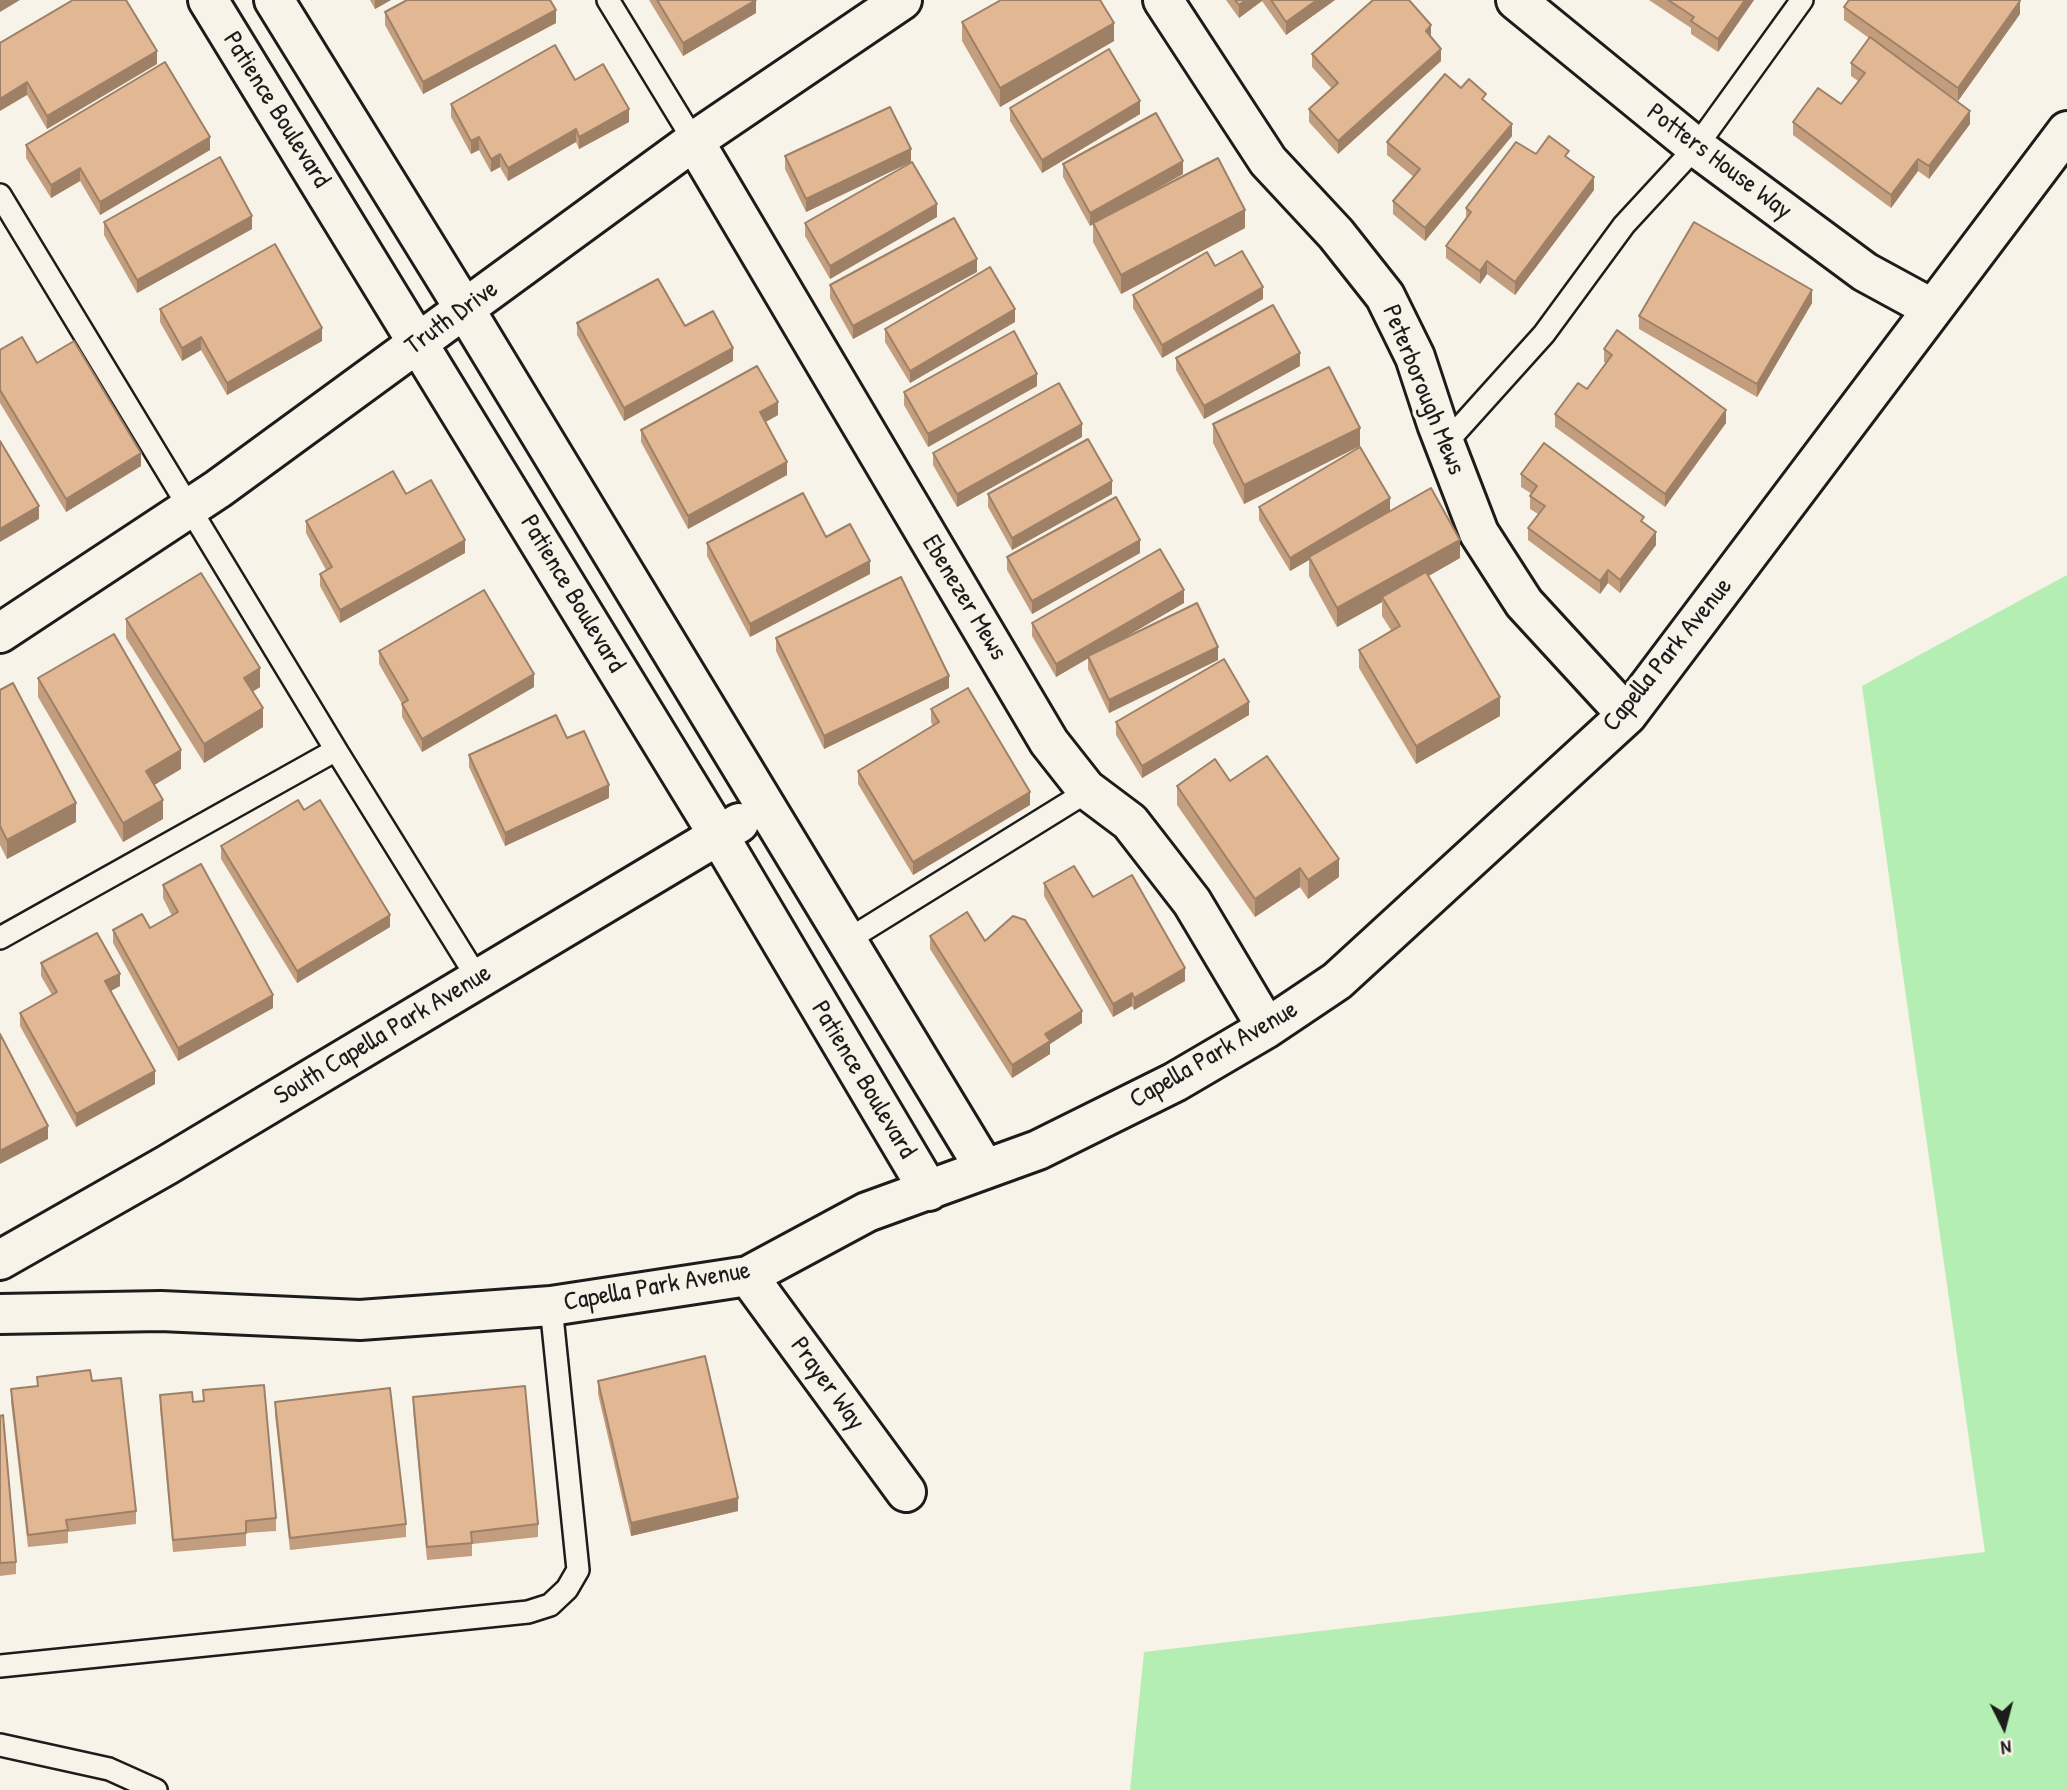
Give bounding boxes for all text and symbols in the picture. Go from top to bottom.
street label: Patience Boulevard [216,26,336,194]
street label: Potters House Way [1640,97,1798,227]
street label: Truth Drive [399,274,505,362]
street label: Peterborough Mews [1375,300,1471,480]
street label: Patience Boulevard [513,510,631,678]
street label: Ebenezer Mews [915,530,1013,666]
street label: Capella Park Avenue [1596,572,1740,738]
street label: South Capella Park Avenue [269,958,497,1112]
street label: Capella Park Avenue [1124,994,1304,1116]
street label: Patience Boulevard [804,996,922,1164]
street label: Capella Park Avenue [561,1255,753,1319]
street label: Prayer Way [783,1331,871,1437]
north arrow [1969,1692,2039,1762]
text: N [2000,1734,2013,1761]

